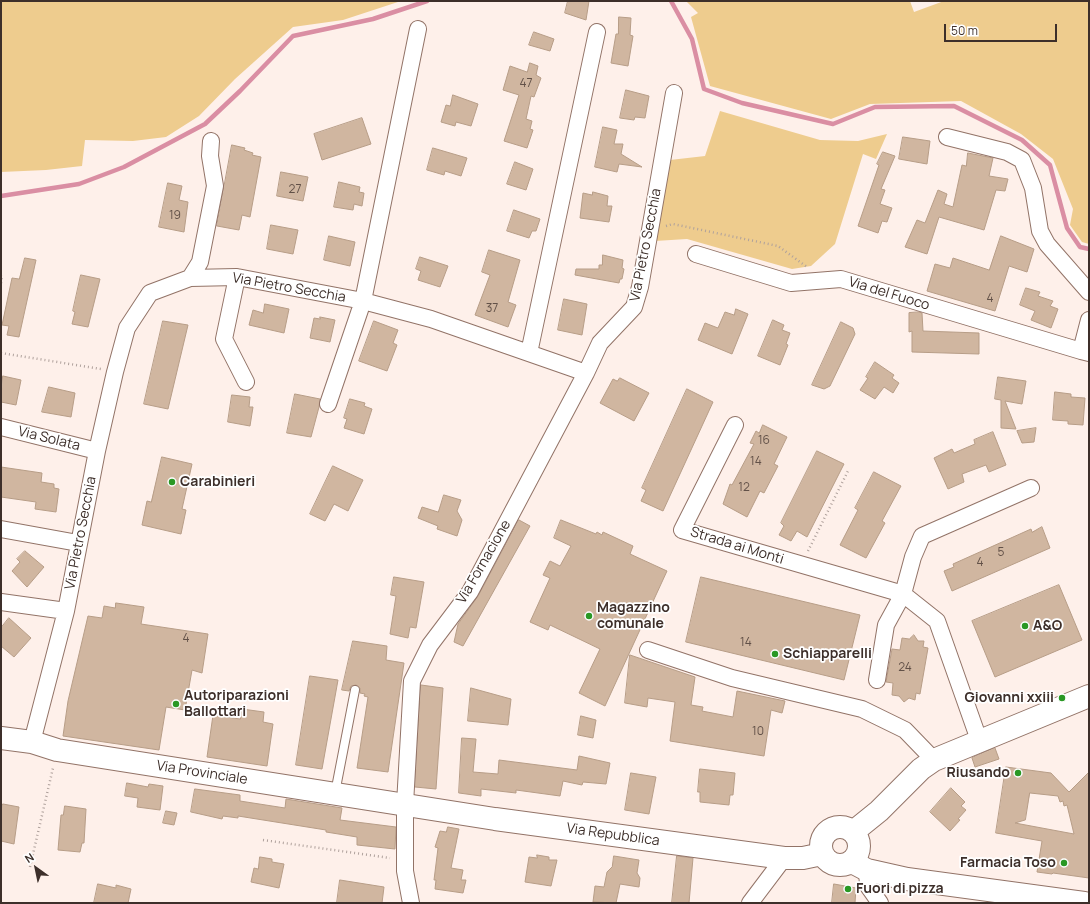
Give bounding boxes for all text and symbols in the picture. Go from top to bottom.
scale bar [946,16,1059,42]
text: 50 m [951,22,978,39]
house number: 47 [519,77,533,91]
house number: 27 [289,183,301,197]
street label: Via Pietro Secchia [627,187,665,303]
house number: 19 [169,209,181,223]
street label: Via Pietro Secchia [231,270,347,306]
street label: Via del Fuoco [846,274,932,314]
house number: 4 [986,292,994,306]
house number: 37 [486,302,498,316]
street label: Via Solata [16,423,82,455]
house number: 16 [758,434,770,448]
house number: 14 [750,455,762,469]
place label: Carabinieri [180,474,255,490]
street label: Via Pietro Secchia [62,475,100,591]
marker: Carabinieri [167,477,177,487]
house number: 12 [738,481,750,495]
street label: Via Fornacione [453,517,515,607]
street label: Strada ai Monti [688,524,786,568]
house number: 5 [998,546,1004,560]
house number: 4 [976,556,984,570]
place label: Magazzino comunale [597,600,670,632]
marker: Magazzino comunale [584,611,594,621]
place label: A&O [1033,618,1062,634]
marker: A&O [1020,621,1030,631]
house number: 4 [182,632,190,646]
house number: 14 [740,636,752,650]
place label: Schiapparelli [783,646,872,662]
marker: Schiapparelli [770,649,780,659]
house number: 24 [898,661,912,675]
place label: Autoriparazioni Ballottari [184,688,289,720]
place label: Giovanni xxiii [965,690,1054,706]
marker: Giovanni xxiii [1057,693,1067,703]
marker: Autoriparazioni Ballottari [171,699,181,709]
house number: 10 [752,725,764,739]
street label: Via Provinciale [155,758,249,788]
place label: Riusando [947,765,1010,781]
marker: Riusando [1013,768,1023,778]
street label: Via Repubblica [565,820,661,850]
north arrow [16,848,56,888]
text: N [22,849,37,866]
place label: Farmacia Toso [960,855,1056,871]
marker: Farmacia Toso [1059,858,1069,868]
place label: Fuori di pizza [856,881,944,897]
marker: Fuori di pizza [843,884,853,894]

